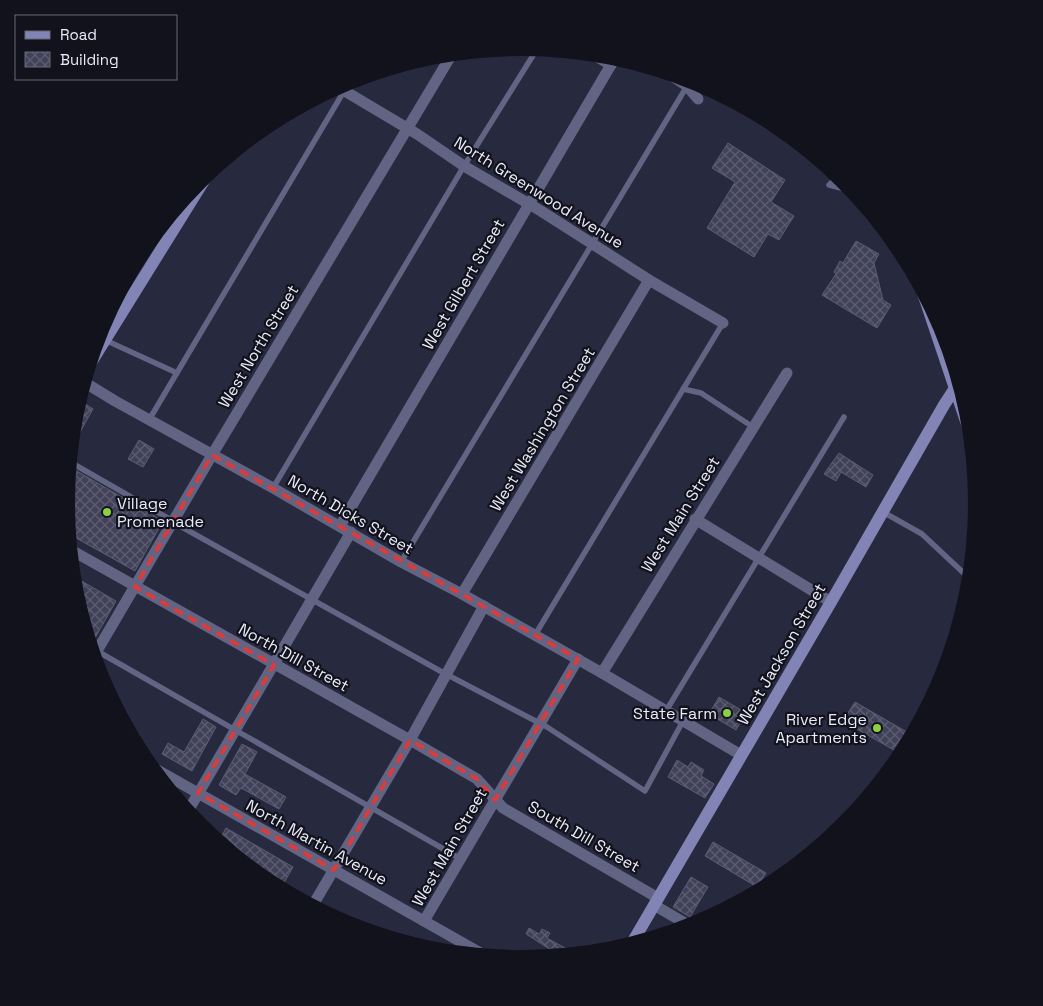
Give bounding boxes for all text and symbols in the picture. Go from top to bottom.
legend [15,15,178,80]
text: Road [60,25,97,44]
text: Building [60,50,119,69]
street label: North Greenwood Avenue [450,132,627,253]
street label: West Gilbert Street [417,215,509,353]
street label: West North Street [213,281,303,412]
street label: West Washington Street [485,343,600,515]
street label: West Main Street [636,452,725,576]
street label: North Dicks Street [284,470,417,559]
place label: Village Promenade [117,493,204,532]
marker: Village Promenade [101,506,113,518]
street label: West Jackson Street [732,580,831,729]
street label: North Dill Street [235,618,353,696]
place label: State Farm [633,703,717,724]
marker: State Farm [721,707,733,719]
place label: River Edge Apartments [775,709,867,748]
marker: River Edge Apartments [871,722,883,734]
street label: West Main Street [407,785,492,910]
street label: North Martin Avenue [242,795,391,890]
street label: South Dill Street [524,796,644,877]

